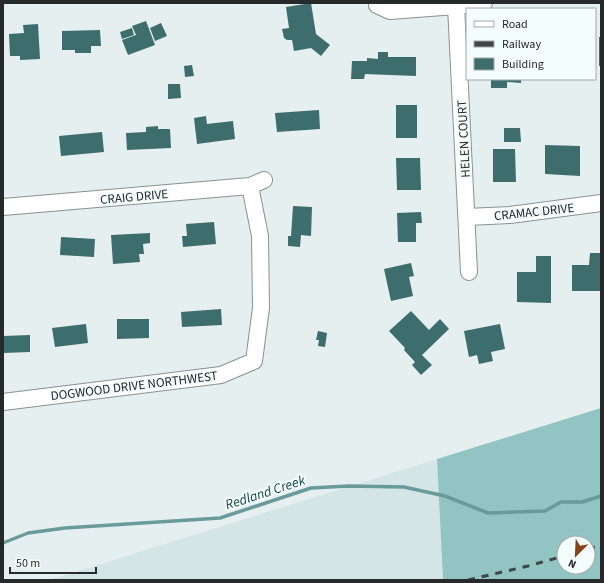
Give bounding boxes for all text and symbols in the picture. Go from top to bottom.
legend [466,8,596,80]
text: Road [502,16,528,33]
text: Railway [502,36,541,53]
text: Building [502,56,544,73]
street label: HELEN COURT [453,100,475,178]
street label: CRAIG DRIVE [99,185,169,209]
street label: CRAMAC DRIVE [493,199,575,225]
street label: DOGWOOD DRIVE NORTHWEST [50,367,219,405]
water label: Redland Creek [223,471,308,515]
north arrow [556,535,596,575]
scale bar [10,549,96,575]
text: 50 m [16,555,40,572]
text: N [566,555,579,572]

